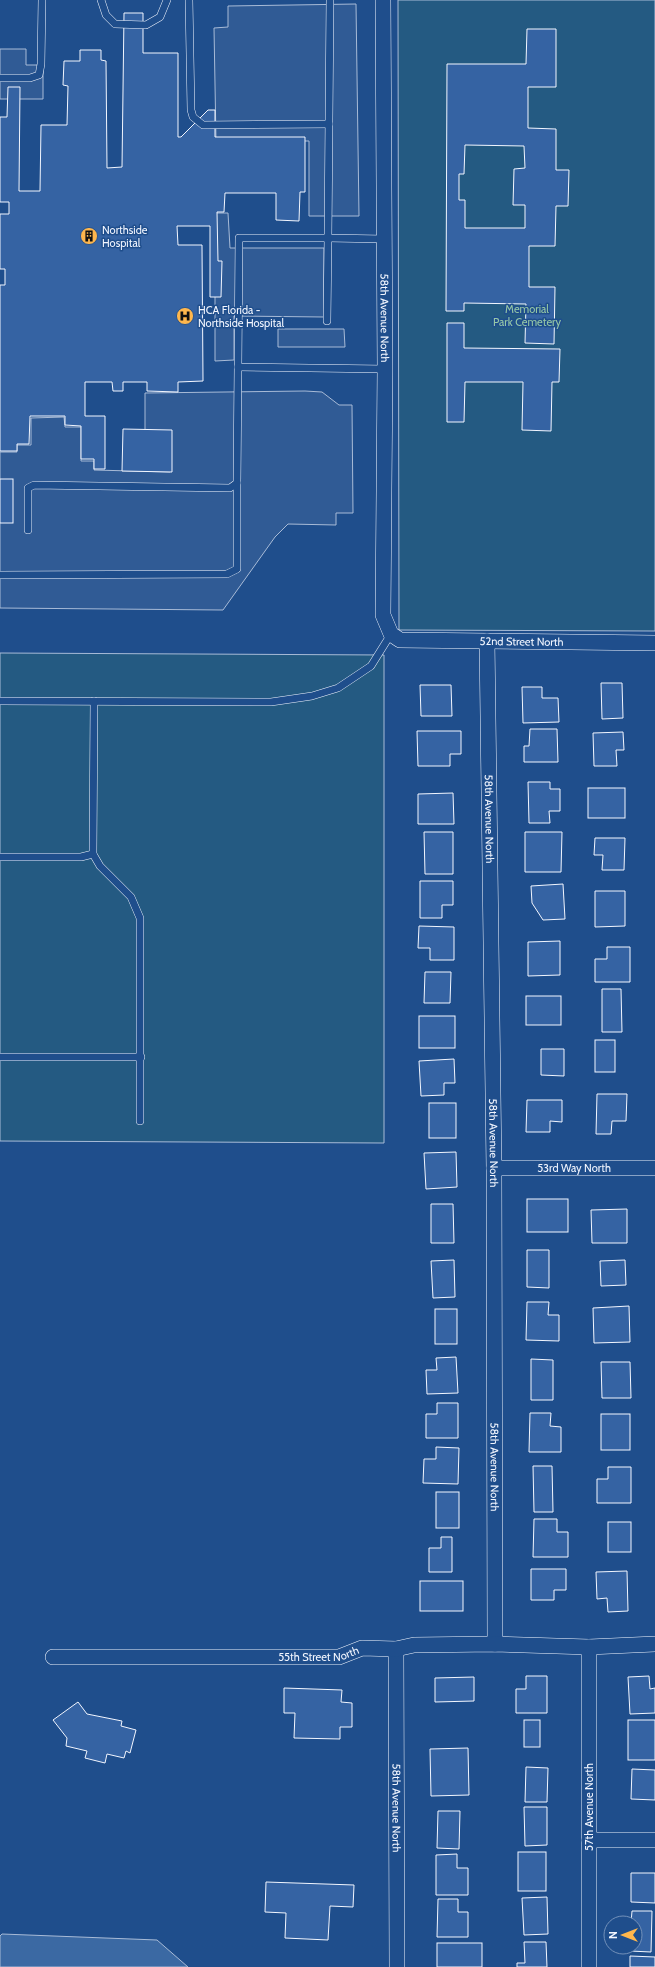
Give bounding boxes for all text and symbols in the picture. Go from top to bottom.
place label: Northside Hospital [102,223,148,250]
building icon: Northside Hospital [79,226,99,246]
street label: 58th Avenue North [377,273,392,363]
park label: Memorial Park Cemetery [493,302,562,329]
place label: HCA Florida - Northside Hospital [198,303,285,330]
hospital icon: HCA Florida - Northside Hospital [175,306,195,326]
street label: 52nd Street North [479,634,564,649]
street label: 58th Avenue North [482,774,497,864]
street label: 58th Avenue North [486,1098,501,1188]
street label: 53rd Way North [537,1161,611,1175]
street label: 58th Avenue North [488,1422,502,1512]
street label: 55th Street North [278,1643,361,1664]
street label: 58th Avenue North [389,1763,404,1853]
street label: 57th Avenue North [582,1763,596,1851]
north arrow [603,1915,643,1955]
text: N [606,1931,620,1939]

